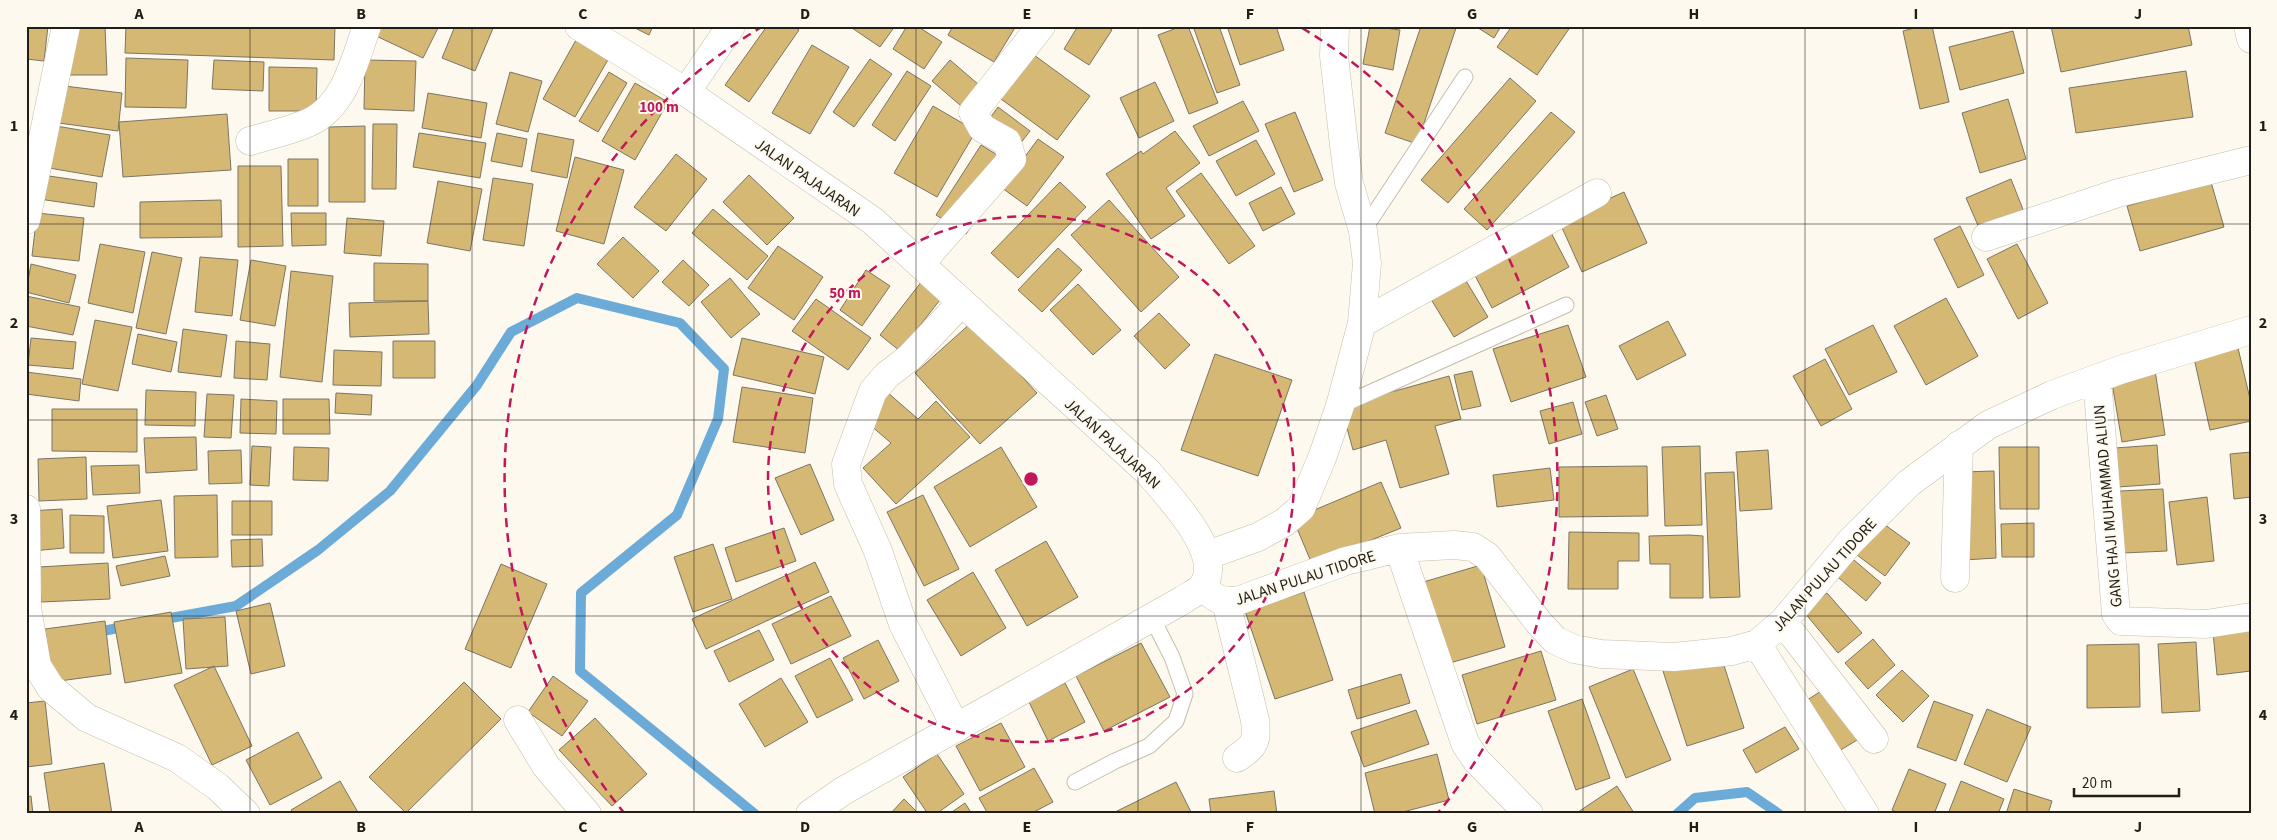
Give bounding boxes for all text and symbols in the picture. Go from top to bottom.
text: A [133,3,144,25]
text: B [356,3,366,25]
text: C [578,3,588,25]
text: D [800,3,810,25]
text: E [1023,3,1031,25]
text: F [1246,3,1254,25]
text: G [1467,3,1477,25]
text: H [1689,3,1699,25]
text: I [1914,3,1918,25]
text: J [2134,3,2142,25]
text: 100 m [639,97,679,118]
text: 1 [10,115,18,137]
text: 1 [2259,115,2267,137]
street label: JALAN PAJAJARAN [750,133,865,222]
text: 50 m [829,283,861,304]
text: 2 [10,312,18,334]
text: 2 [2259,312,2267,334]
street label: JALAN PAJAJARAN [1059,393,1165,494]
street label: GANG HAJI MUHAMMAD ALIUN [2088,404,2128,608]
centre of rings [1022,470,1040,488]
text: 3 [10,508,18,530]
text: 3 [2259,508,2267,530]
street label: JALAN PULAU TIDORE [1768,513,1882,636]
street label: JALAN PULAU TIDORE [1232,545,1378,611]
text: 4 [10,704,19,726]
text: 4 [2259,704,2268,726]
scale bar [2074,765,2180,797]
text: 20 m [2082,773,2112,794]
text: A [133,816,144,838]
text: B [356,816,366,838]
text: C [578,816,588,838]
text: D [800,816,810,838]
text: E [1023,816,1031,838]
text: F [1246,816,1254,838]
text: G [1467,816,1477,838]
text: H [1689,816,1699,838]
text: I [1914,816,1918,838]
text: J [2134,816,2142,838]

